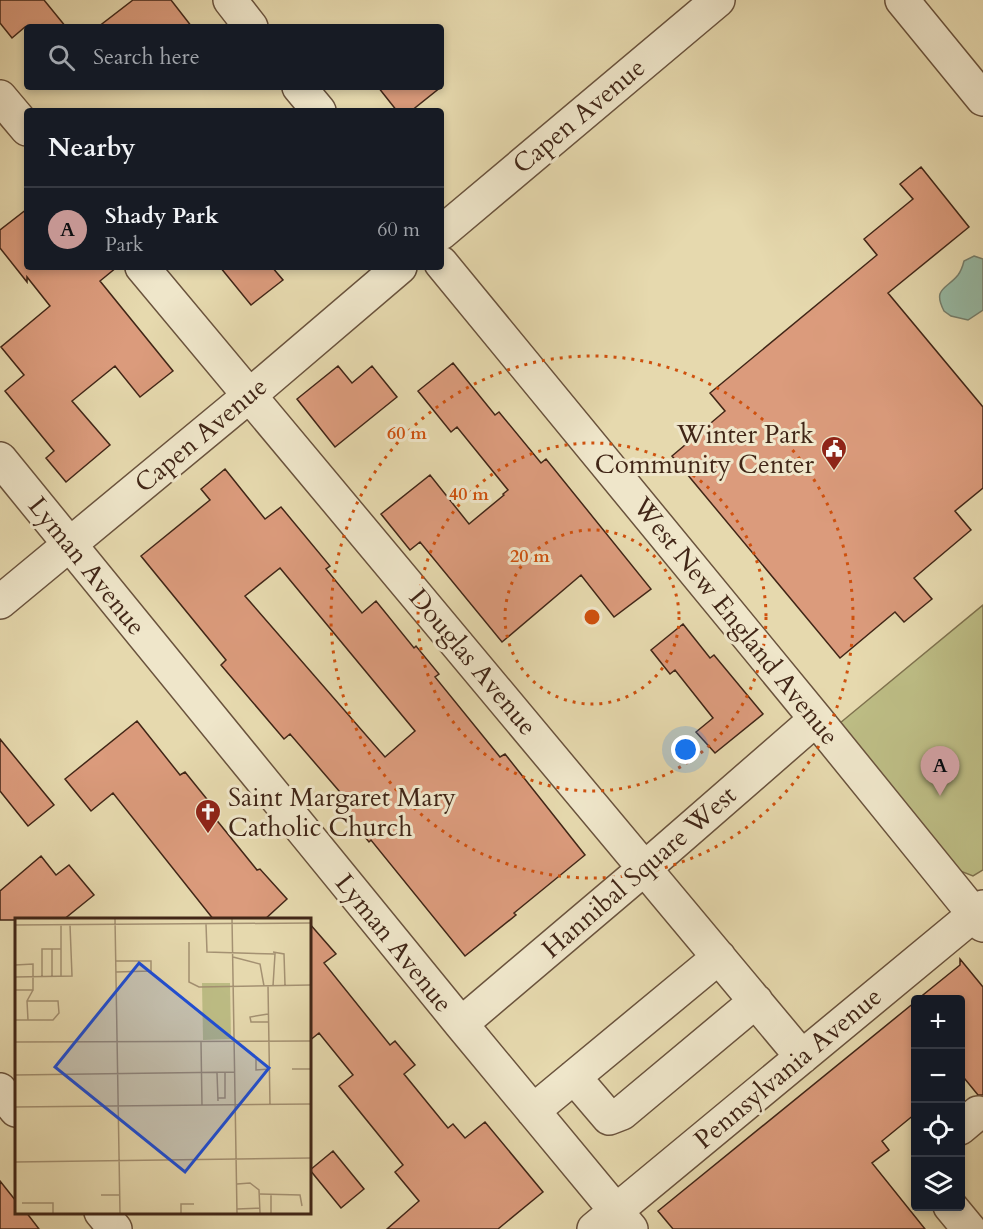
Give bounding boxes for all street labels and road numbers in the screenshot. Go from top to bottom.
street label: Capen Avenue [505,50,653,182]
street label: Capen Avenue [127,369,275,501]
street label: Lyman Avenue [20,489,154,643]
street label: West New England Avenue [624,489,847,752]
street label: Douglas Avenue [401,581,545,743]
street label: Hannibal Square West [534,778,744,966]
street label: Lyman Avenue [327,866,461,1020]
street label: Pennsylvania Avenue [687,979,889,1157]

